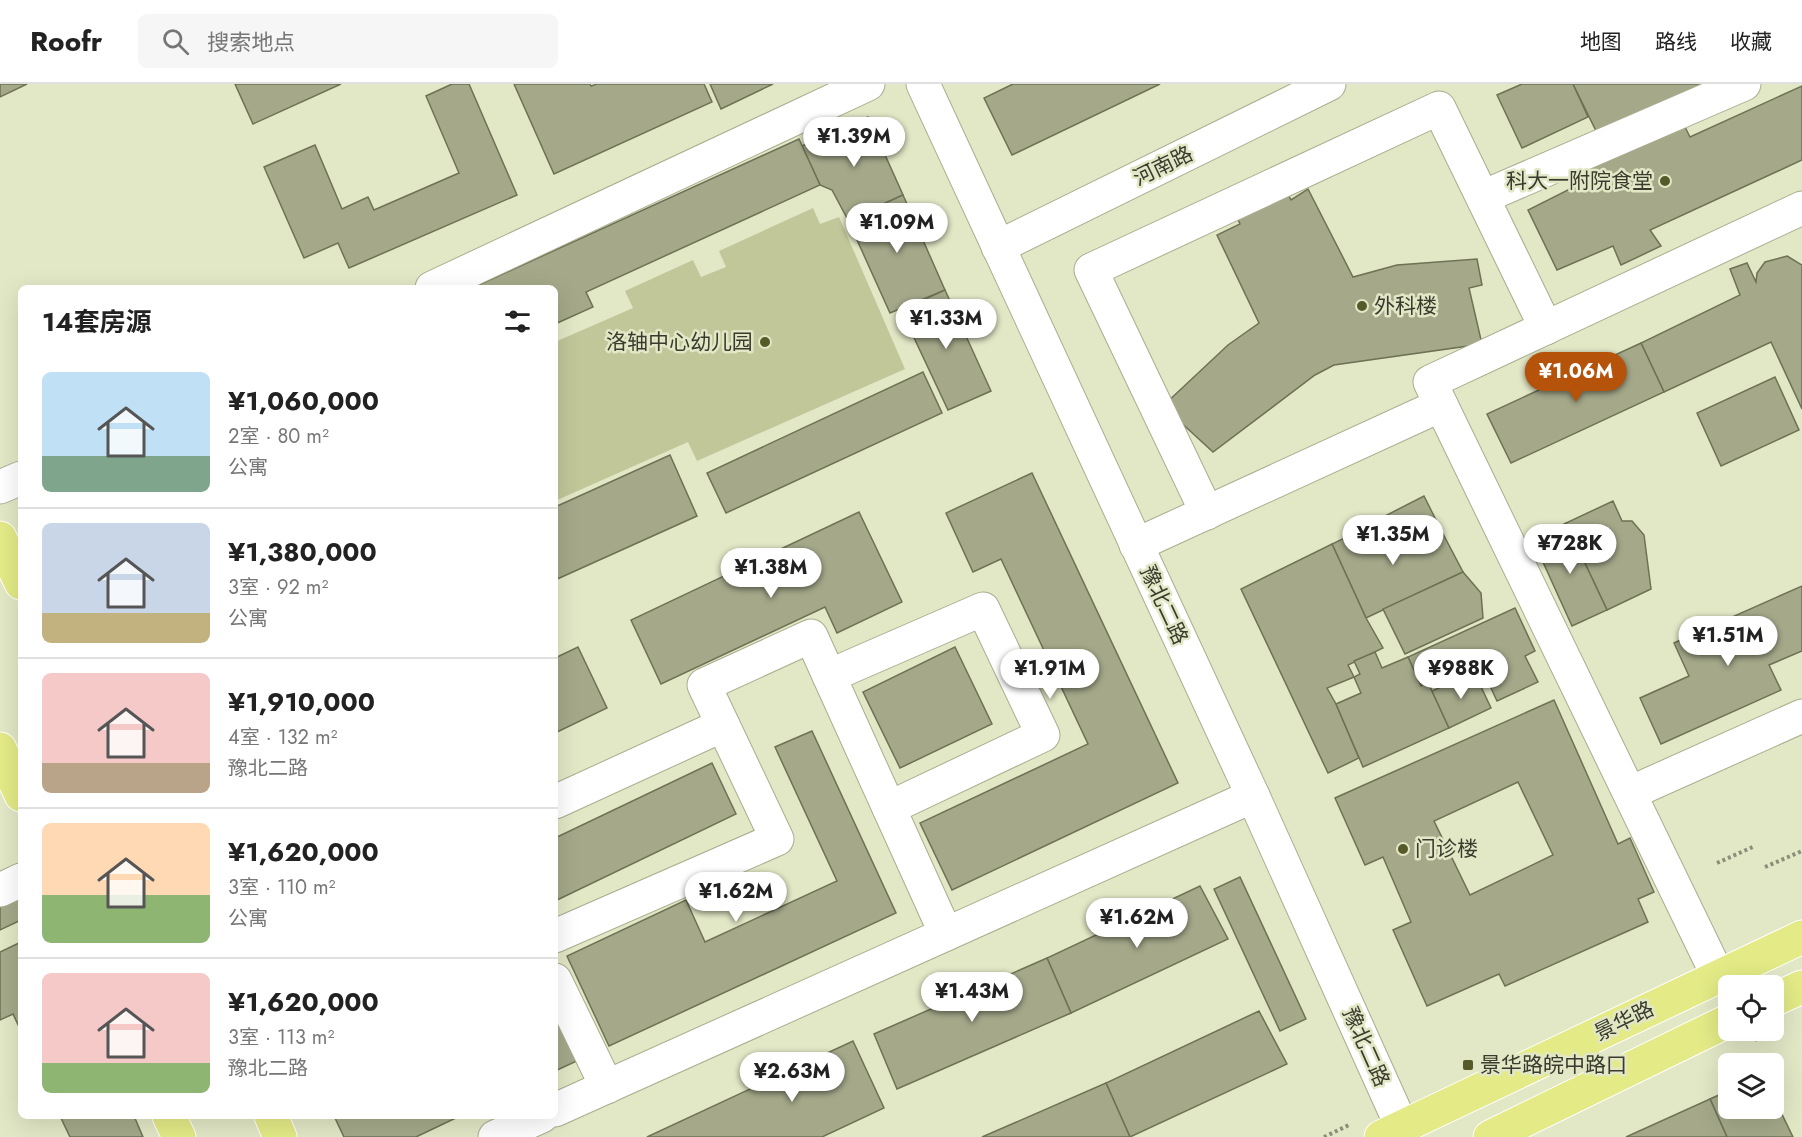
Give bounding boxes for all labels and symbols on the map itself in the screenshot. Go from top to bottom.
pin: ¥1.39M [805,117,903,168]
street label: 河南路 [1128,139,1198,193]
place label: 科大一附院食堂 [1506,166,1653,196]
marker: 科大一附院食堂 [1658,174,1672,188]
pin: ¥1.09M [848,203,946,254]
place label: 外科楼 [1374,291,1437,321]
pin: ¥1.33M [897,299,995,350]
marker: 外科楼 [1355,299,1369,313]
place label: 洛轴中心幼儿园 [606,327,753,357]
marker: 洛轴中心幼儿园 [758,335,772,349]
pin: ¥1.06M [1527,352,1625,403]
pin: ¥1.35M [1344,515,1442,566]
pin: ¥728K [1528,524,1612,575]
pin: ¥1.38M [722,548,820,599]
street label: 豫北二路 [1133,561,1195,649]
pin: ¥1.51M [1679,616,1777,667]
pin: ¥1.91M [1001,649,1099,700]
pin: ¥988K [1419,649,1503,700]
place label: 门诊楼 [1415,834,1478,864]
marker: 门诊楼 [1396,842,1410,856]
pin: ¥1.62M [687,872,785,923]
pin: ¥1.62M [1088,898,1186,949]
pin: ¥1.43M [923,972,1021,1023]
street label: 景华路 [1589,994,1659,1048]
street label: 豫北二路 [1335,1003,1397,1091]
place label: 景华路皖中路口 [1480,1050,1627,1080]
pin: ¥2.63M [743,1052,841,1103]
marker: 景华路皖中路口 [1461,1058,1475,1072]

